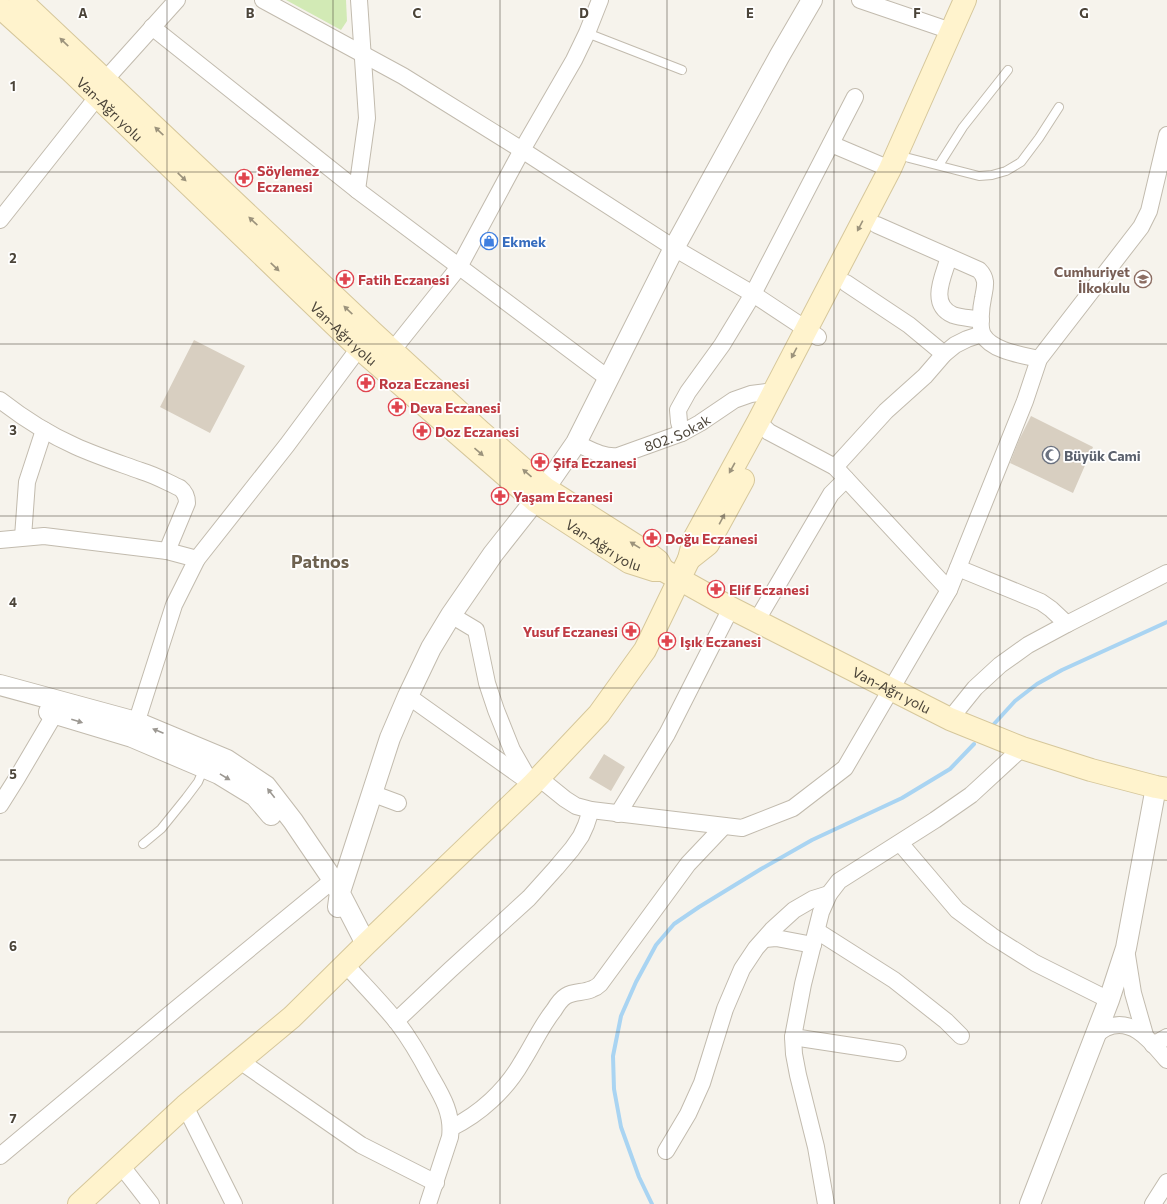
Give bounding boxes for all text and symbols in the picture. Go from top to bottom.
text: A [78,5,88,21]
text: B [246,5,255,21]
text: C [413,5,422,21]
text: D [579,5,589,21]
text: E [746,5,754,21]
text: F [913,5,921,21]
text: G [1079,5,1089,21]
one-way arrow [59,37,69,47]
street label: Van-Ağrı yolu [74,73,147,144]
text: 1 [10,78,16,94]
one-way arrow [154,127,164,136]
place label: Söylemez Eczanesi [257,162,319,195]
pharmacy icon: Söylemez Eczanesi [234,168,254,188]
one-way arrow [177,172,187,182]
one-way arrow [248,216,258,225]
one-way arrow [857,220,864,232]
shop icon: Ekmek [479,231,499,251]
place label: Ekmek [502,233,546,250]
text: 2 [9,250,17,266]
one-way arrow [270,262,280,272]
place label: Cumhuriyet İlkokulu [1054,263,1130,296]
pharmacy icon: Fatih Eczanesi [335,269,355,289]
school or university icon: Cumhuriyet İlkokulu [1133,269,1153,289]
place label: Fatih Eczanesi [358,271,449,288]
street label: Van-Ağrı yolu [307,298,381,369]
one-way arrow [343,305,353,315]
one-way arrow [790,348,797,359]
pharmacy icon: Roza Eczanesi [356,373,376,393]
place label: Roza Eczanesi [379,375,469,392]
pharmacy icon: Deva Eczanesi [387,397,407,417]
place label: Deva Eczanesi [410,399,501,416]
street label: 802. Sokak [642,410,713,454]
pharmacy icon: Doz Eczanesi [412,421,432,441]
text: 3 [9,422,17,438]
place label: Doz Eczanesi [435,423,519,440]
mosque icon: Büyük Cami [1041,445,1061,465]
one-way arrow [474,447,484,456]
place label: Büyük Cami [1064,447,1141,464]
pharmacy icon: Şifa Eczanesi [530,452,550,472]
place label: Şifa Eczanesi [553,454,637,471]
one-way arrow [729,462,736,474]
one-way arrow [522,468,532,477]
pharmacy icon: Yaşam Eczanesi [490,486,510,506]
place label: Yaşam Eczanesi [513,488,613,505]
one-way arrow [719,513,726,525]
street label: Van-Ağrı yolu [563,515,643,574]
pharmacy icon: Doğu Eczanesi [642,528,662,548]
place label: Doğu Eczanesi [665,530,758,547]
one-way arrow [629,542,641,549]
district label: Patnos [291,550,349,572]
pharmacy icon: Elif Eczanesi [706,579,726,599]
place label: Elif Eczanesi [729,581,809,598]
text: 4 [9,594,17,610]
pharmacy icon: Yusuf Eczanesi [621,621,641,641]
place label: Yusuf Eczanesi [523,623,618,640]
pharmacy icon: Işık Eczanesi [657,631,677,651]
place label: Işık Eczanesi [680,633,761,650]
street label: Van-Ağrı yolu [850,663,934,716]
one-way arrow [72,718,84,724]
one-way arrow [152,728,163,734]
text: 5 [9,766,17,782]
one-way arrow [219,774,231,781]
one-way arrow [266,787,275,798]
text: 6 [9,938,17,954]
text: 7 [9,1110,17,1126]

